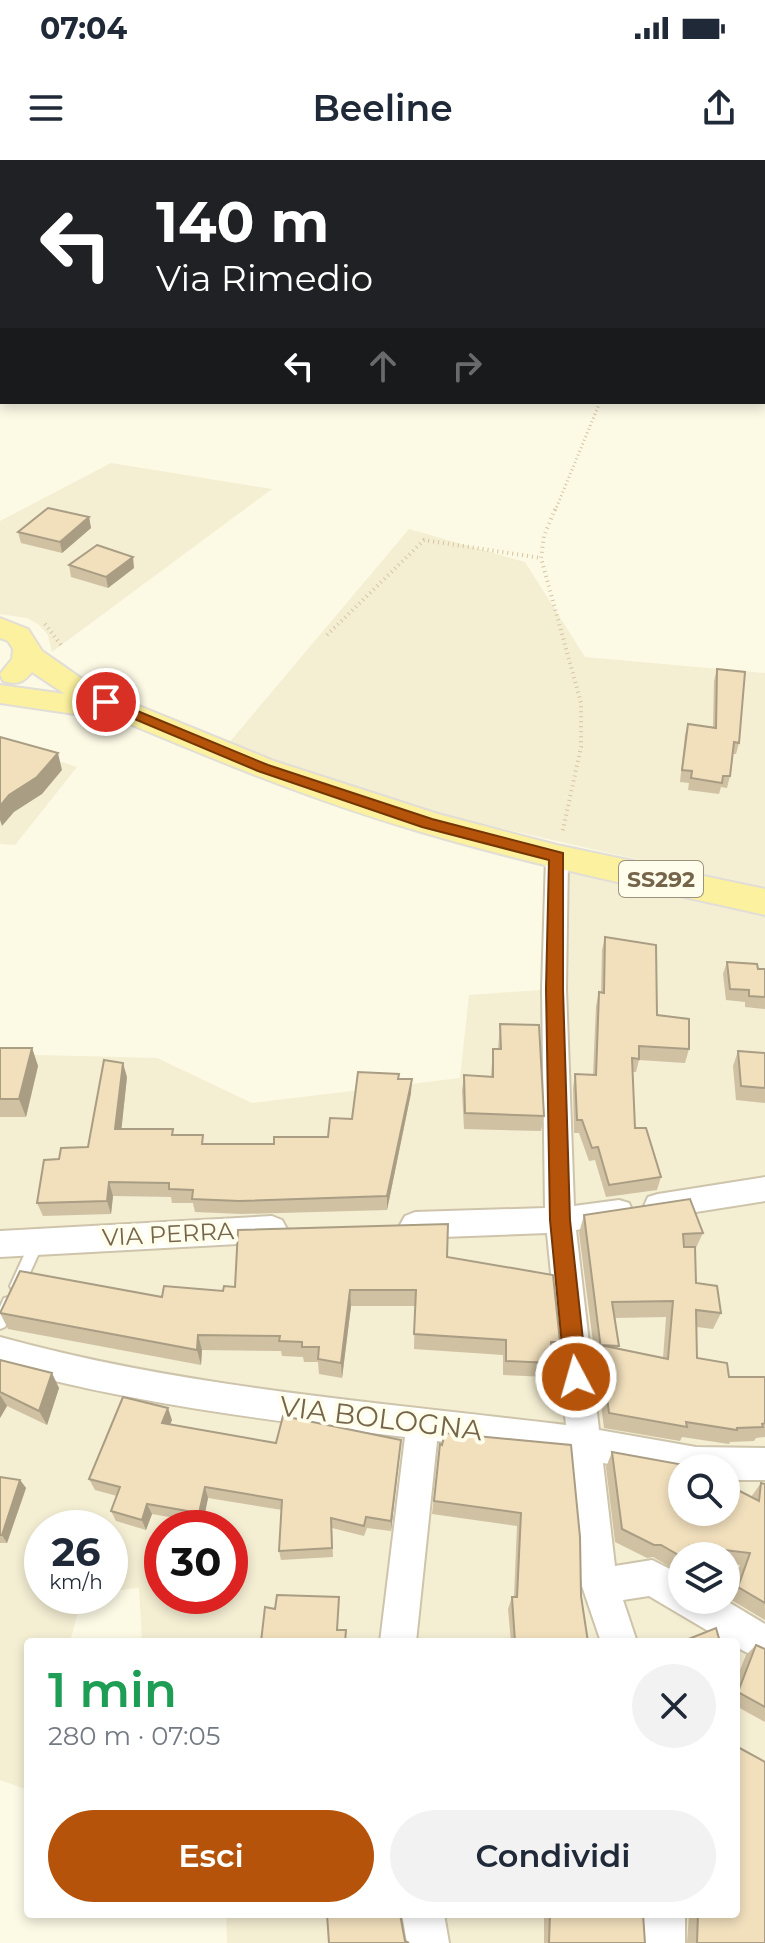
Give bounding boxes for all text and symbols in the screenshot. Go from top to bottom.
text: 07:04 [40,10,127,47]
icon: menu [24,86,68,130]
text: Beeline [312,86,453,130]
icon: share [697,86,741,130]
text: 140 m [156,188,329,256]
icon: left [24,192,128,296]
text: Via Rimedio [156,256,373,300]
icon: left [277,344,321,388]
icon: ahead [361,344,405,388]
icon: right [445,344,489,388]
pin [72,668,140,736]
icon: arrive [84,680,128,724]
road number: SS292 [619,861,703,897]
street label: VIA PERRA [101,1216,236,1252]
position arrow [534,1335,618,1419]
street label: VIA BOLOGNA [278,1389,485,1447]
map controls [668,1454,740,1614]
button: search [668,1454,740,1526]
speed limit sign: 30 [144,1510,248,1614]
text: 26 [51,1527,101,1576]
button: layers [668,1542,740,1614]
text: km/h [49,1570,103,1594]
text: 1 min [48,1661,177,1719]
button: close [632,1664,716,1748]
text: 280 m · 07:05 [48,1720,220,1752]
button: Esci [48,1810,374,1902]
button: Condividi [390,1810,716,1902]

